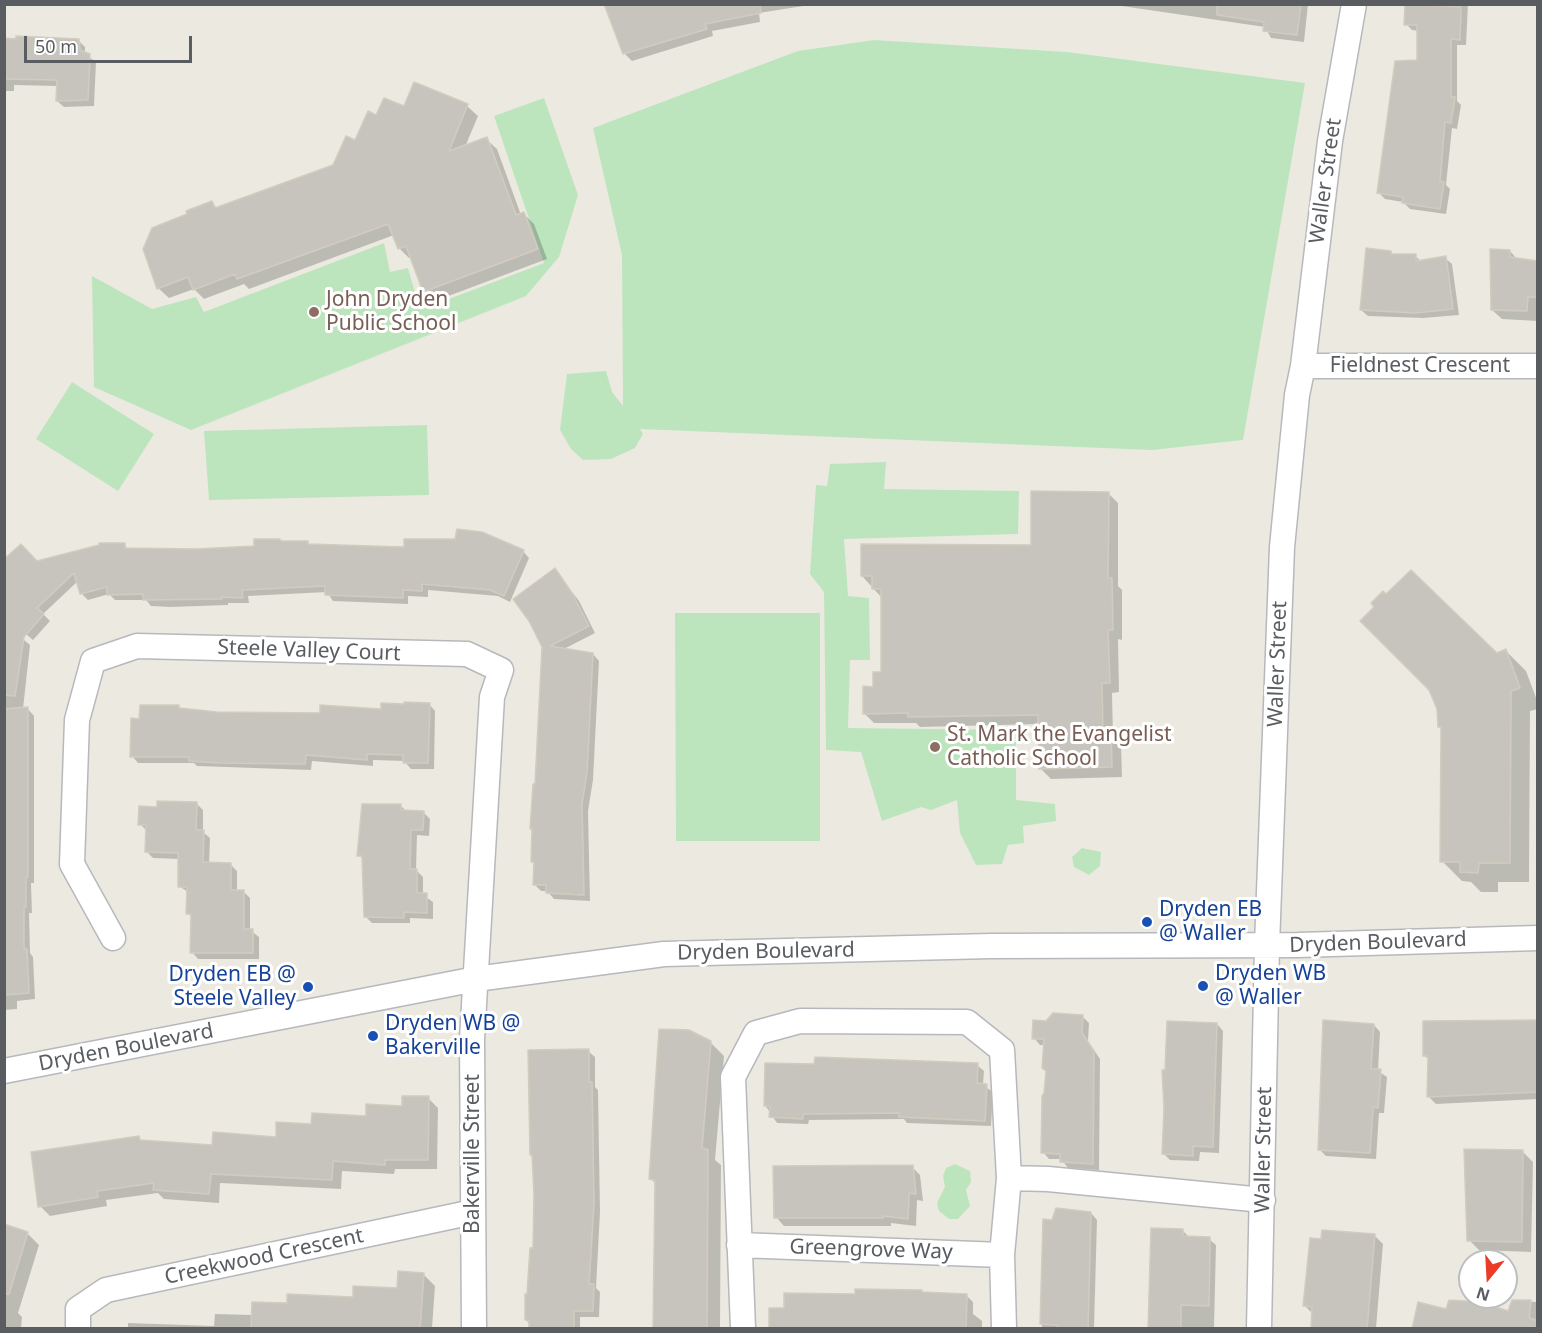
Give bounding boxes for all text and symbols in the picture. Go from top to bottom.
scale bar [27,24,195,62]
text: 50 m [35,34,77,58]
street label: Waller Street [1305,117,1347,245]
place label: John Dryden Public School [326,287,456,337]
marker: John Dryden Public School [307,305,321,319]
street label: Fieldnest Crescent [1330,353,1510,379]
street label: Waller Street [1263,600,1293,728]
street label: Steele Valley Court [217,635,401,667]
place label: St. Mark the Evangelist Catholic School [947,722,1172,772]
marker: St. Mark the Evangelist Catholic School [928,740,942,754]
place label: Dryden EB @ Waller [1159,897,1262,947]
marker: Dryden EB @ Waller [1140,915,1154,929]
street label: Dryden Boulevard [1289,927,1467,959]
street label: Dryden Boulevard [677,938,855,966]
place label: Dryden WB @ Waller [1215,961,1326,1011]
place label: Dryden EB @ Steele Valley [168,962,296,1012]
marker: Dryden WB @ Waller [1196,979,1210,993]
marker: Dryden EB @ Steele Valley [301,980,315,994]
place label: Dryden WB @ Bakerville [385,1011,520,1061]
street label: Dryden Boulevard [36,1019,216,1077]
marker: Dryden WB @ Bakerville [366,1029,380,1043]
street label: Bakerville Street [460,1074,486,1234]
street label: Waller Street [1250,1087,1278,1213]
street label: Creekwood Crescent [162,1224,366,1290]
street label: Greengrove Way [789,1235,953,1265]
north arrow [1458,1249,1518,1309]
text: N [1473,1282,1493,1307]

